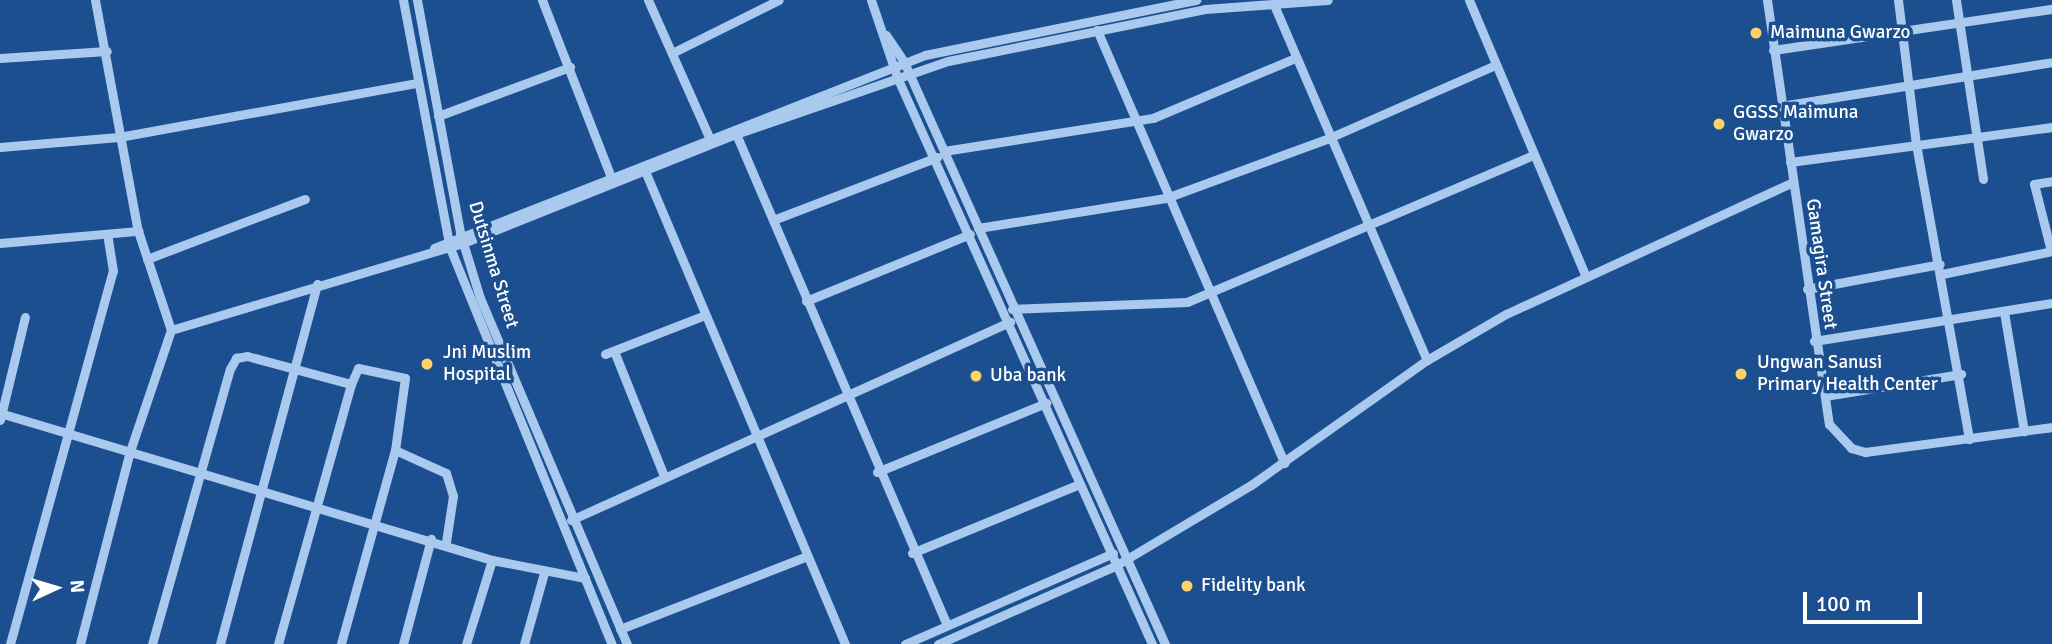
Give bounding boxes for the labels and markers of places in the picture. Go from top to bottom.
place label: Maimuna Gwarzo [1770,22,1910,44]
marker: Maimuna Gwarzo [1748,25,1764,41]
place label: GGSS Maimuna Gwarzo [1733,102,1858,146]
marker: GGSS Maimuna Gwarzo [1711,116,1727,132]
place label: Jni Muslim Hospital [443,342,531,386]
place label: Ungwan Sanusi Primary Health Center [1757,352,1938,396]
marker: Jni Muslim Hospital [417,354,437,374]
marker: Ungwan Sanusi Primary Health Center [1731,364,1751,384]
place label: Uba bank [990,365,1066,387]
marker: Uba bank [968,368,984,384]
place label: Fidelity bank [1201,575,1306,597]
marker: Fidelity bank [1179,578,1195,594]

